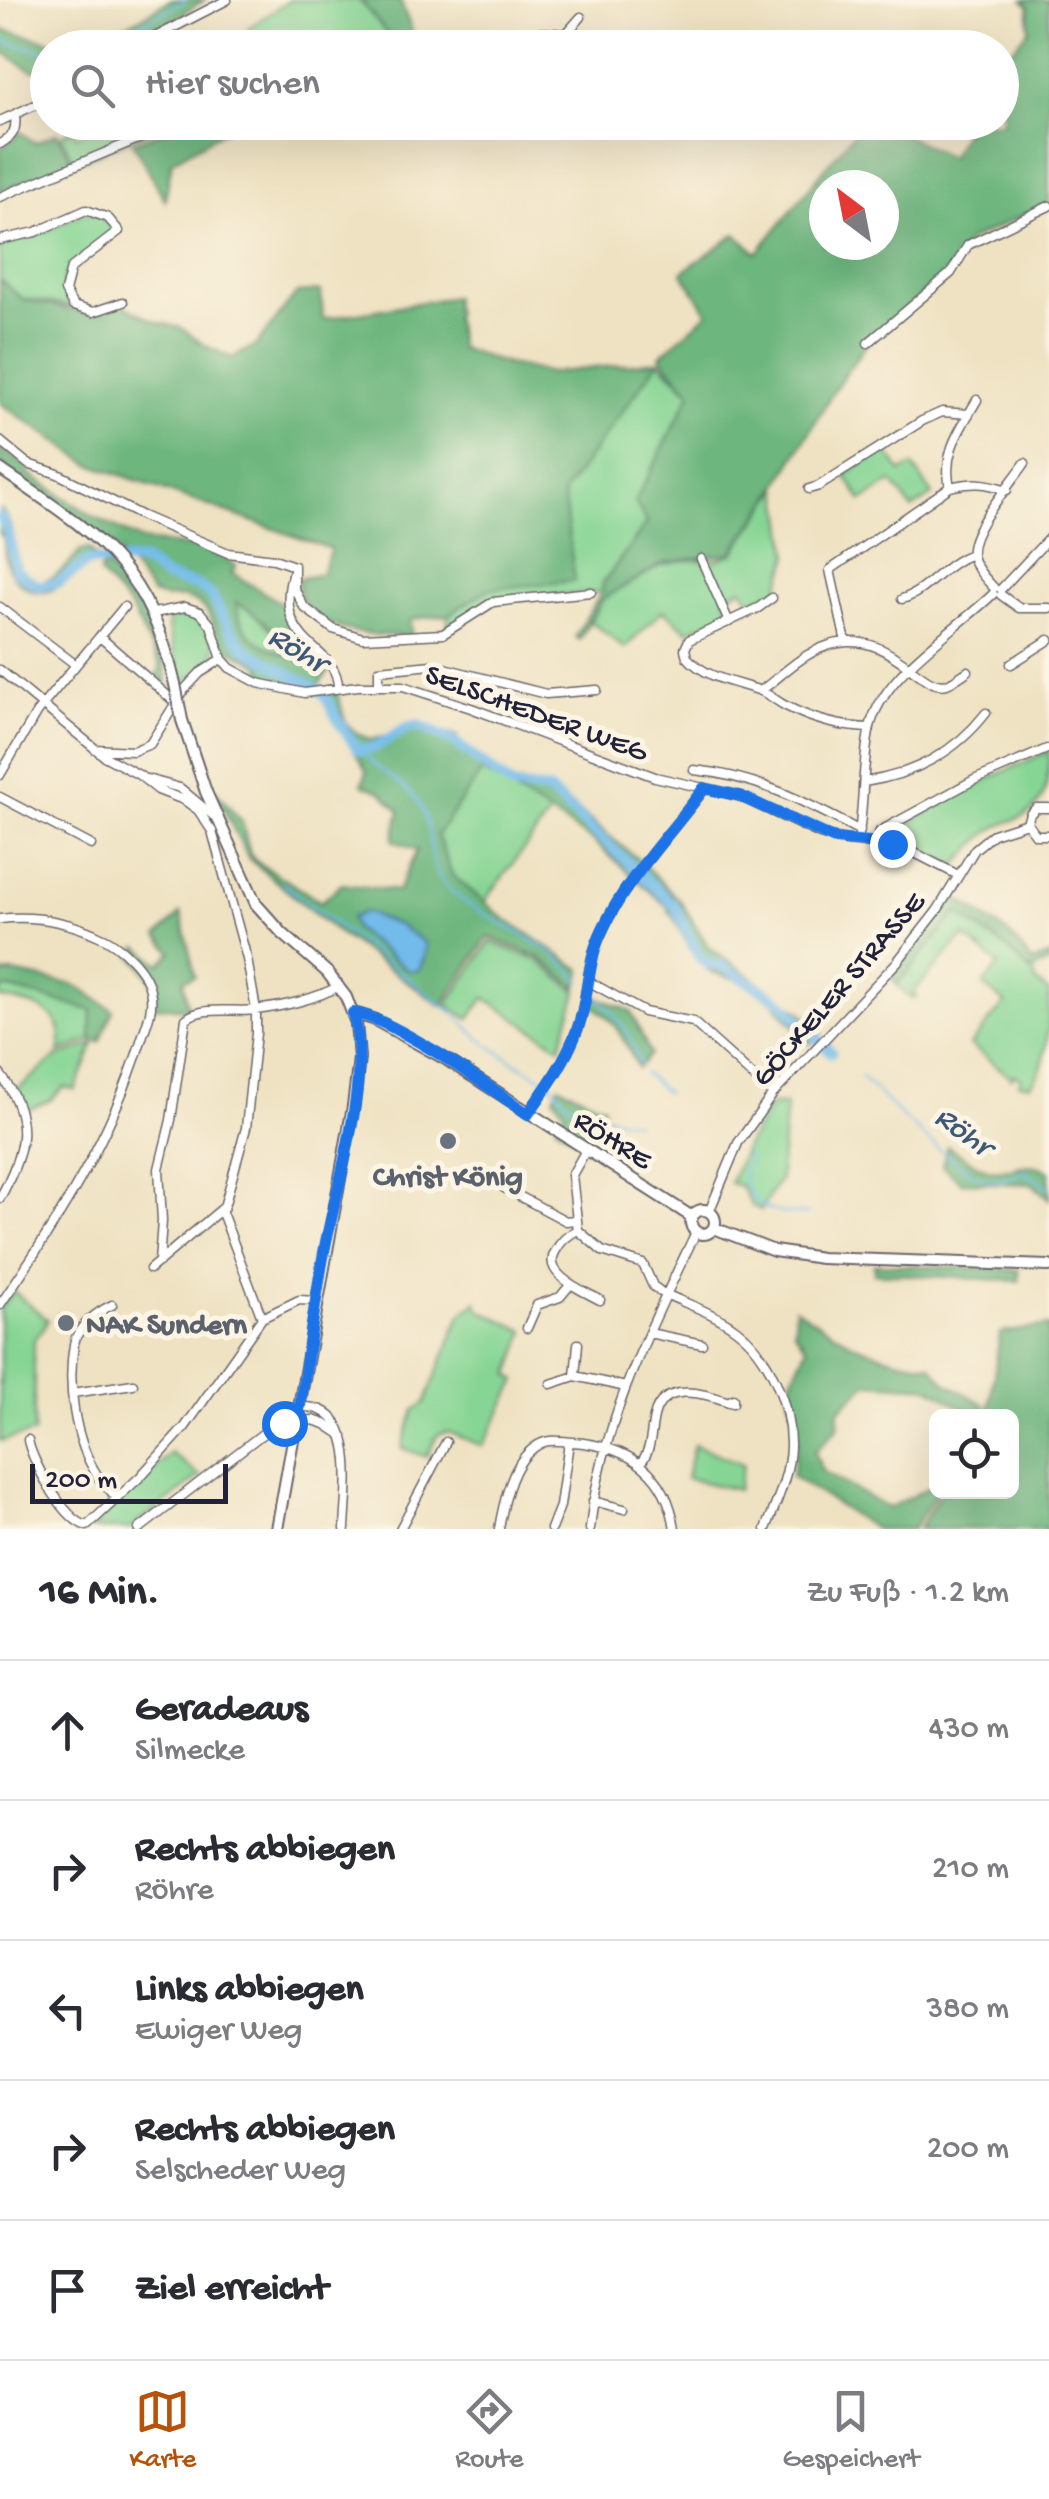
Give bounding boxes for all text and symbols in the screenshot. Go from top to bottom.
search box [30,30,1019,140]
icon: search [65,58,120,113]
text: Hier suchen [145,63,320,107]
north arrow [809,170,899,260]
water label: Röhr [260,619,338,686]
street label: SELSCHEDER WEG [420,659,652,772]
route end [870,822,916,868]
street label: GÖCKELER STRASSE [746,886,935,1095]
water label: Röhr [926,1099,1003,1170]
street label: RÖHRE [566,1104,658,1180]
marker: Christ König [437,1130,459,1152]
place label: Christ König [373,1162,523,1197]
place label: NAK Sundern [86,1310,248,1345]
marker: NAK Sundern [55,1312,77,1334]
route start [262,1401,308,1447]
map controls [929,1409,1019,1499]
button: locate [929,1409,1019,1499]
scale bar [30,1459,228,1504]
text: 200 m [45,1465,117,1498]
text: 16 Min. [40,1570,160,1619]
text: Zu Fuß · 1.2 km [806,1575,1009,1613]
text: Geradeaus [135,1689,308,1733]
icon: ahead [40,1703,95,1758]
text: 430 m [929,1711,1009,1749]
text: Silmecke [135,1733,245,1771]
text: Rechts abbiegen [135,1829,395,1873]
icon: right [40,1843,95,1898]
text: 210 m [932,1851,1009,1889]
text: Röhre [135,1873,213,1911]
text: Links abbiegen [135,1969,363,2013]
icon: left [40,1983,95,2038]
text: 380 m [926,1991,1009,2029]
text: Ewiger Weg [135,2013,302,2051]
text: Rechts abbiegen [135,2109,395,2153]
icon: right [40,2123,95,2178]
text: 200 m [927,2131,1009,2169]
text: Selscheder Weg [135,2153,346,2191]
icon: arrive [40,2263,95,2318]
text: Ziel erreicht [135,2268,328,2312]
tab: Karte [129,2384,196,2477]
tab: Route [455,2384,523,2477]
tab: Gespeichert [782,2384,920,2477]

